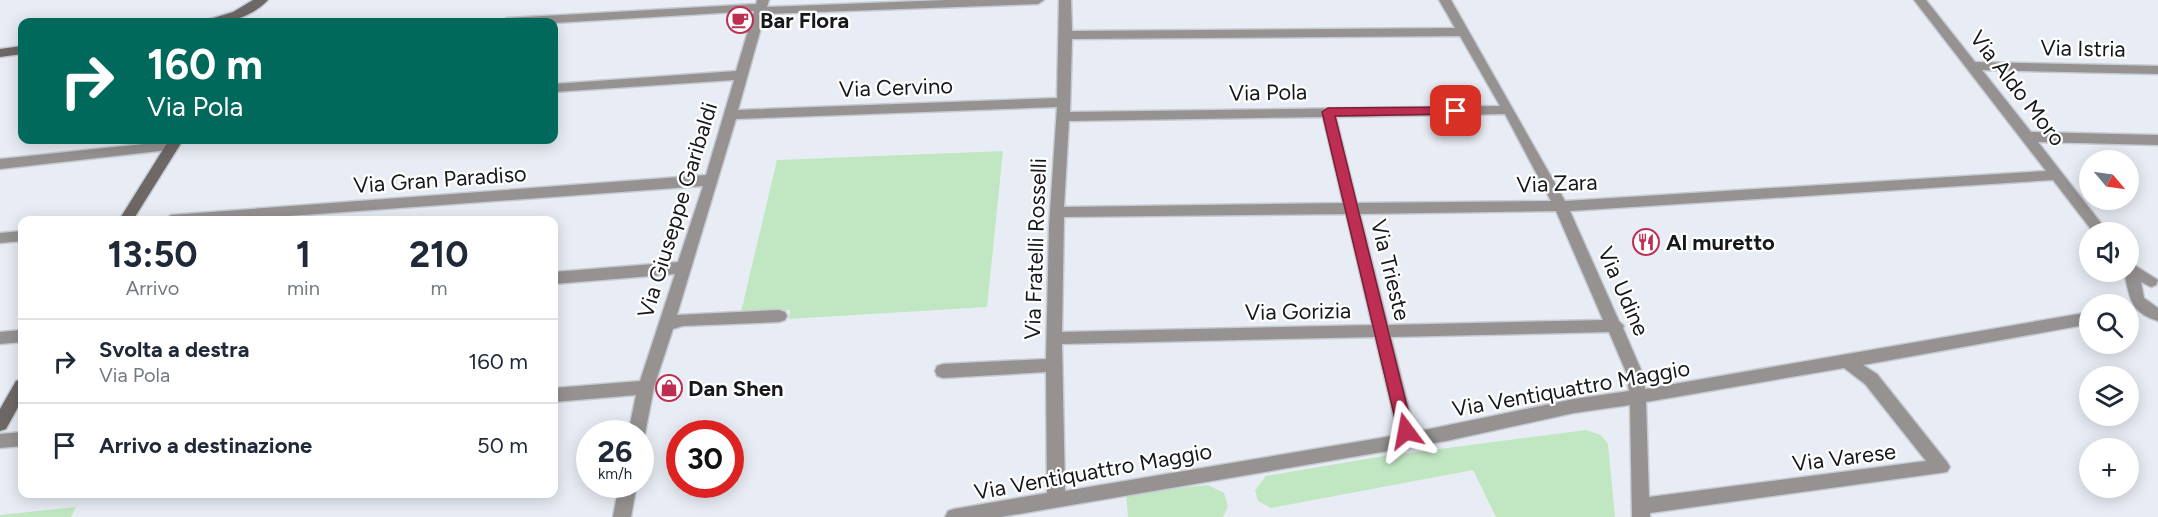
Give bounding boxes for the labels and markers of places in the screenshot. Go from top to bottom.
cafe icon: Bar Flora [725,5,755,35]
place label: Bar Flora [760,7,849,34]
pin [1430,85,1481,136]
restaurant icon: Al muretto [1631,227,1661,257]
place label: Al muretto [1666,229,1775,256]
shop icon: Dan Shen [654,373,684,403]
place label: Dan Shen [688,375,783,402]

